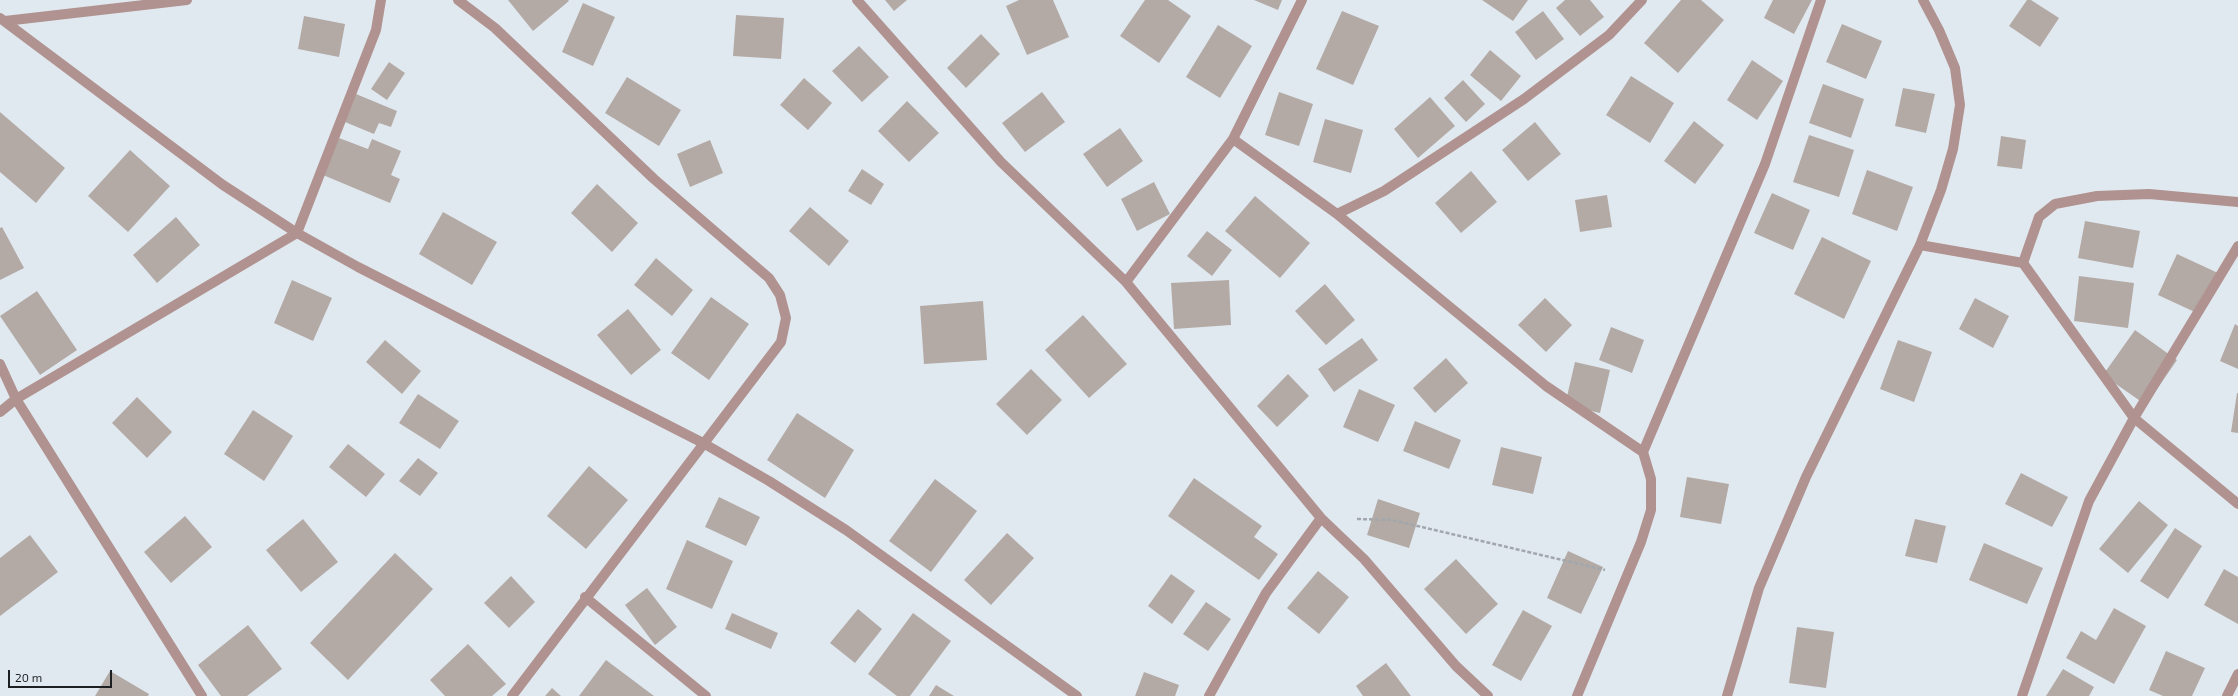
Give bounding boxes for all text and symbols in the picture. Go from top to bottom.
scale bar [10,662,114,688]
text: 20 m [15,670,42,684]

